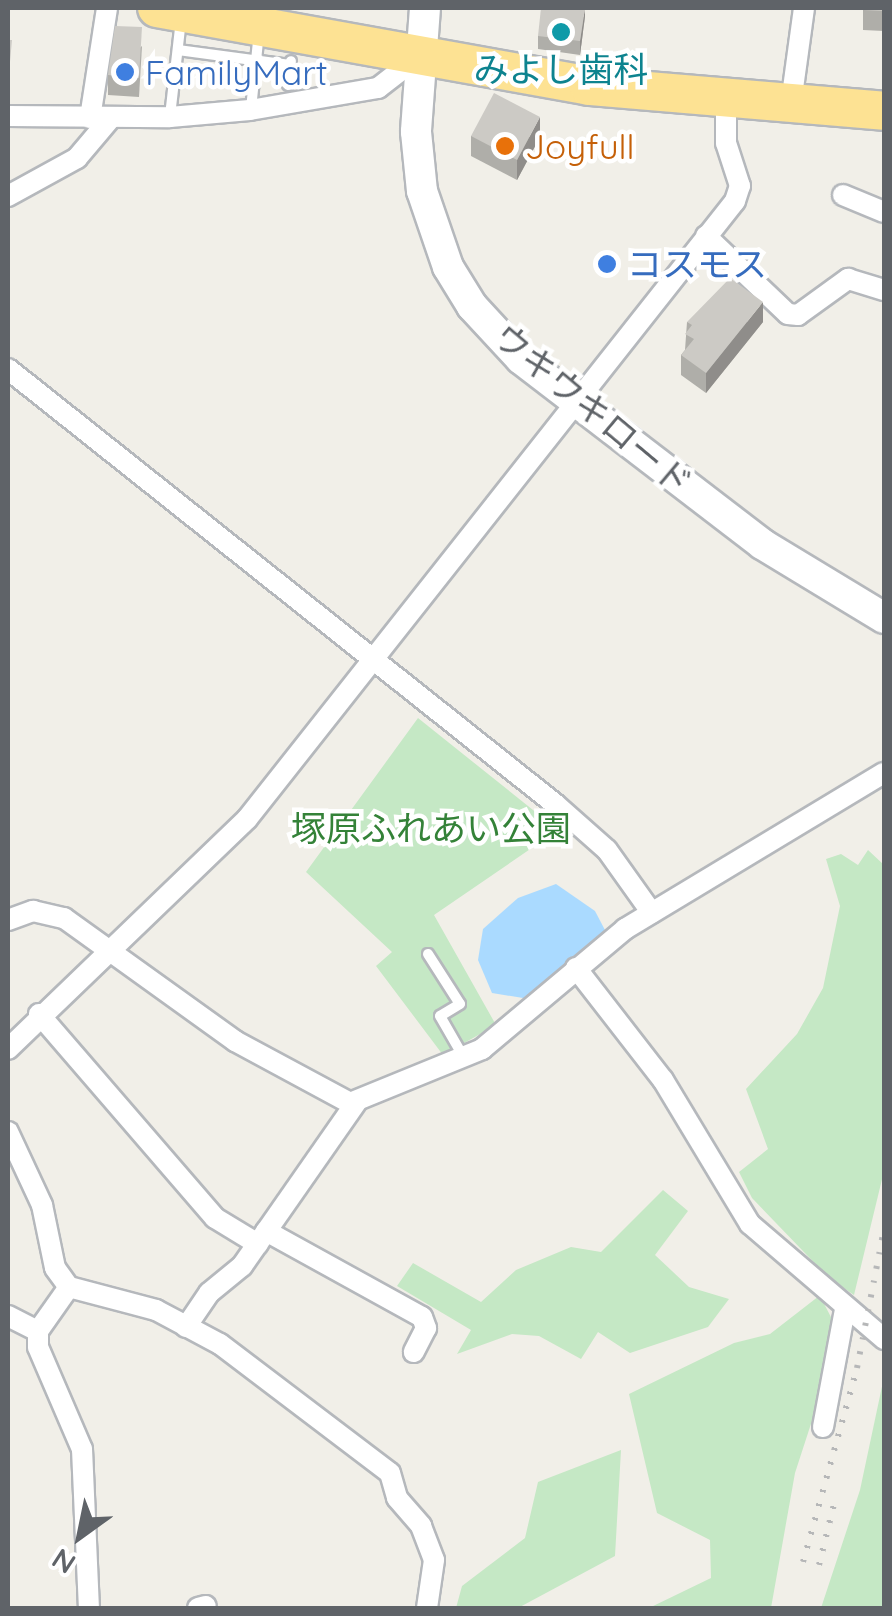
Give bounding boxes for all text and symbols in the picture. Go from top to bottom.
marker: みよし歯科 [550,21,572,43]
place label: みよし歯科 [474,48,648,90]
place label: FamilyMart [145,51,328,93]
marker: FamilyMart [114,61,136,83]
place label: Joyfull [525,125,635,167]
marker: Joyfull [494,135,516,157]
place label: コスモス [627,243,767,285]
marker: コスモス [596,253,618,275]
street label: ウキウキロード [486,314,700,504]
park label: 塚原ふれあい公園 [291,807,571,849]
north arrow [30,1486,130,1586]
text: N [45,1541,82,1582]

